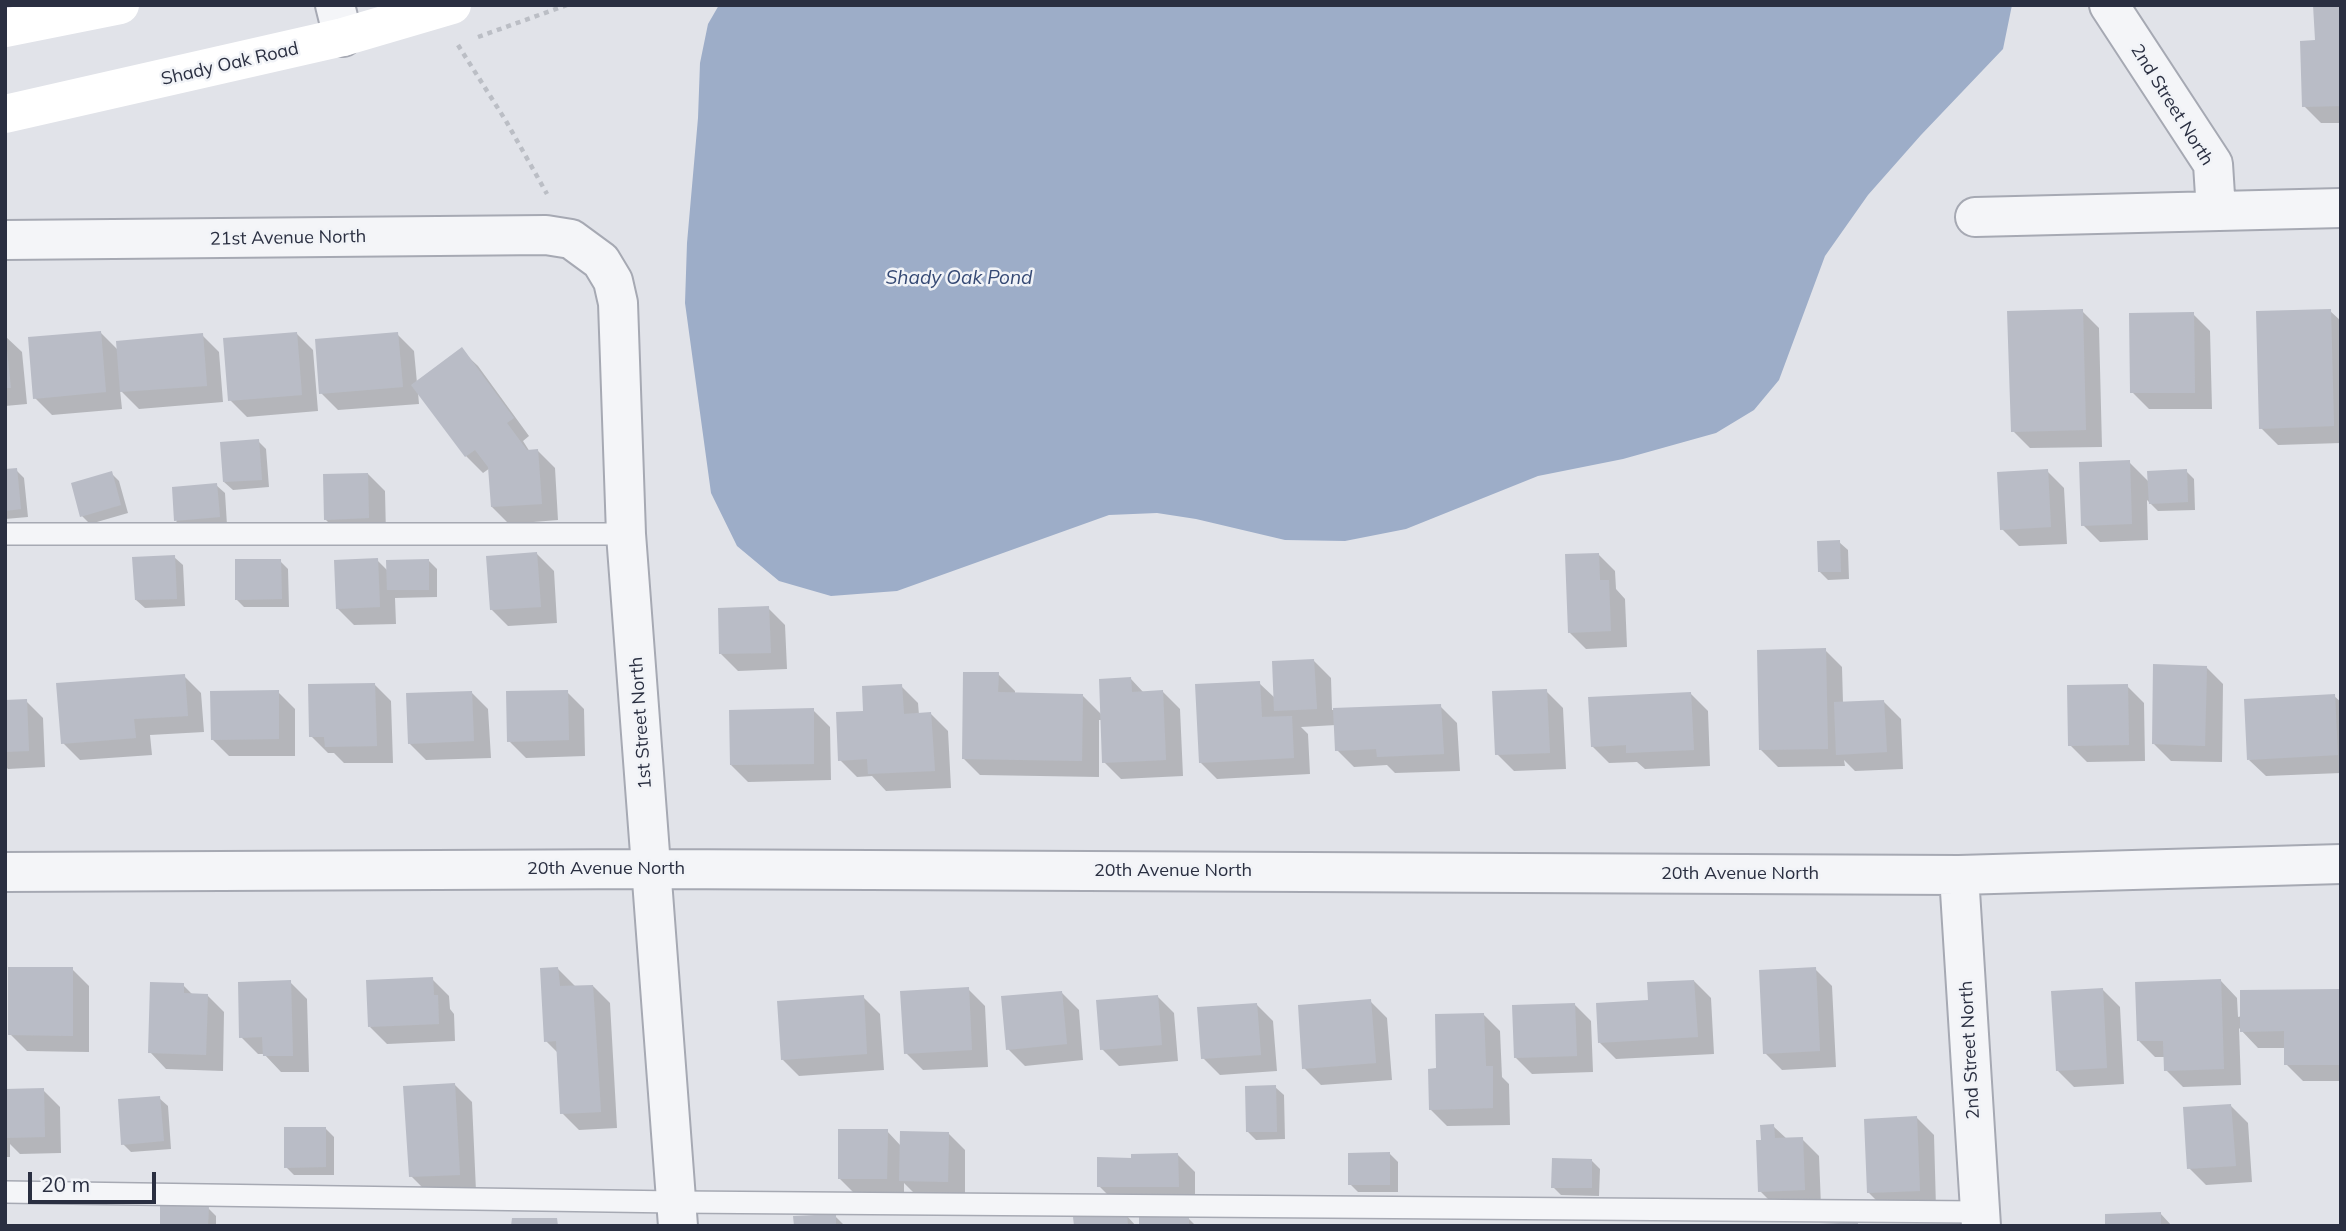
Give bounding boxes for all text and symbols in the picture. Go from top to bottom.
street label: Shady Oak Road [159,38,301,90]
street label: 2nd Street North [2126,40,2218,170]
street label: 21st Avenue North [210,226,366,250]
water label: Shady Oak Pond [886,267,1032,289]
street label: 1st Street North [626,656,656,790]
street label: 20th Avenue North [527,858,685,880]
street label: 20th Avenue North [1094,860,1252,882]
street label: 20th Avenue North [1661,863,1819,885]
street label: 2nd Street North [1956,980,1984,1120]
scale bar [32,1158,159,1202]
text: 20 m [41,1171,90,1197]

